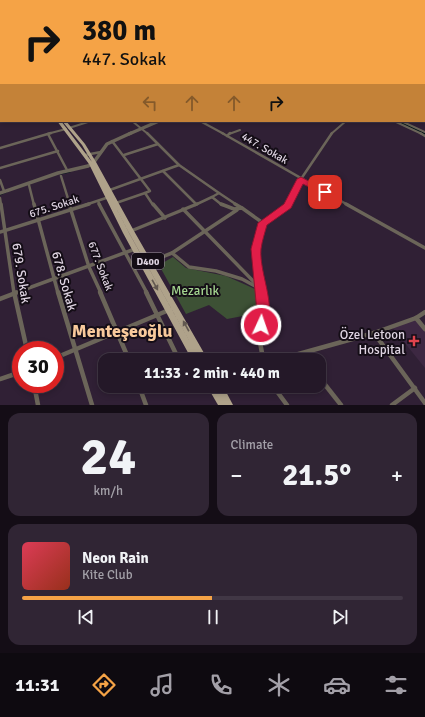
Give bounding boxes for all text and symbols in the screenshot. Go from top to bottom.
text: 380 m [82,14,156,48]
icon: right [16,16,68,68]
text: 447. Sokak [82,48,166,70]
icon: left [139,92,161,114]
icon: ahead [181,92,203,114]
icon: ahead [223,92,245,114]
icon: right [265,92,287,114]
street label: 447. Sokak [239,130,291,167]
pin [308,175,342,209]
icon: arrive [314,181,336,203]
street label: 675. Sokak [28,192,81,221]
street label: 677. Sokak [85,240,116,293]
street label: 679. Sokak [8,242,34,305]
street label: 678. Sokak [48,250,80,313]
road number: D400 [132,253,164,269]
one-way arrow [151,279,158,291]
park label: Mezarlık [171,283,219,299]
position arrow [240,304,282,346]
district label: Menteşeoğlu [72,320,172,342]
one-way arrow [182,320,189,332]
place label: Özel Letoon Hospital [340,326,405,358]
marker: Özel Letoon Hospital [408,335,420,347]
speed limit sign: 30 [12,341,64,393]
text: 11:33 · 2 min · 440 m [144,364,280,382]
text: 24 [80,425,136,489]
text: Climate [231,437,273,453]
text: 21.5° [282,457,351,494]
text: − [231,462,242,489]
text: + [391,462,403,489]
text: km/h [94,483,123,499]
text: Neon Rain [82,549,149,567]
text: Kite Club [82,567,133,583]
icon: previous [75,606,97,628]
icon: pause [202,606,224,628]
icon: next [329,606,351,628]
icon: directions [90,671,118,699]
icon: music [148,671,176,699]
icon: phone [207,671,235,699]
icon: climate [265,671,293,699]
icon: car [323,671,351,699]
icon: filters [382,671,410,699]
text: 11:31 [15,674,59,696]

